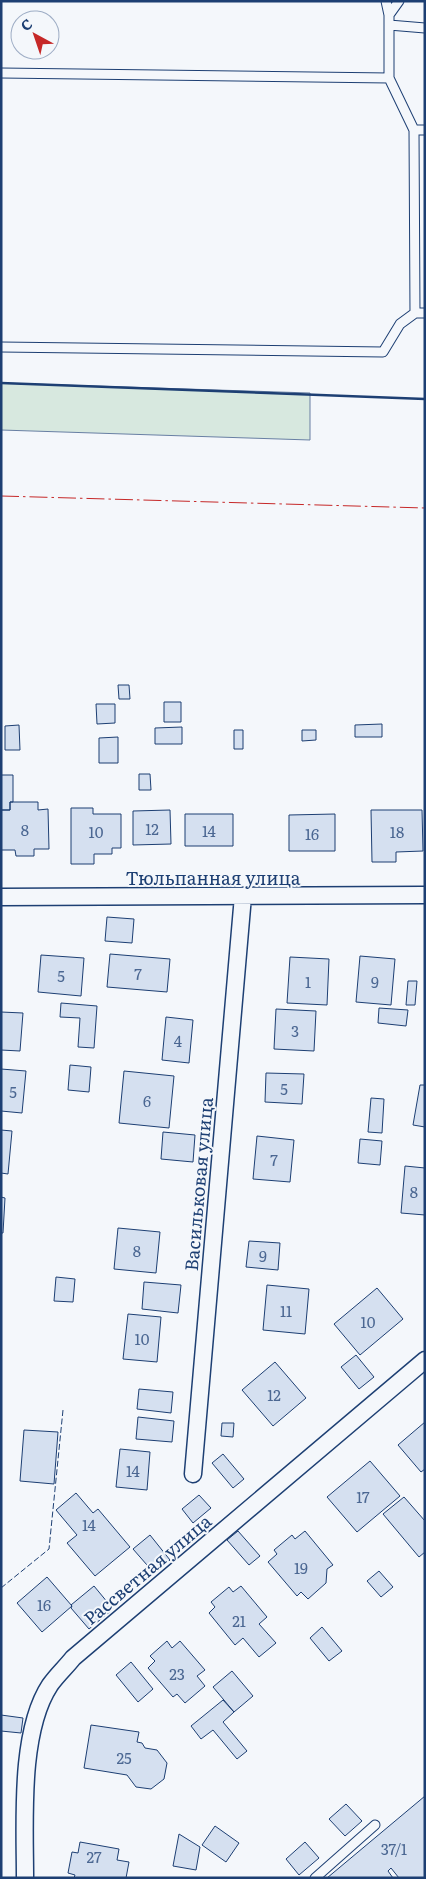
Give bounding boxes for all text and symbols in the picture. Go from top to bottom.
north arrow [10,10,60,60]
text: С [16,13,36,35]
house number: 12 [145,817,159,840]
house number: 8 [21,818,29,841]
house number: 14 [202,819,216,842]
house number: 10 [89,820,104,843]
house number: 18 [390,820,404,843]
house number: 16 [305,822,319,845]
street label: Тюльпанная улица [126,864,301,891]
house number: 7 [134,962,142,985]
house number: 5 [57,964,65,987]
house number: 1 [305,970,311,993]
house number: 9 [371,970,379,993]
house number: 3 [291,1019,299,1042]
house number: 4 [174,1029,182,1052]
house number: 5 [280,1077,288,1100]
house number: 5 [9,1080,17,1103]
house number: 6 [143,1089,151,1112]
street label: Васильковая улица [177,1096,219,1272]
house number: 7 [270,1148,278,1171]
house number: 8 [410,1180,418,1203]
house number: 8 [133,1239,141,1262]
house number: 9 [259,1244,267,1267]
house number: 11 [280,1299,292,1322]
house number: 10 [361,1310,376,1333]
house number: 10 [135,1327,150,1350]
house number: 12 [267,1383,281,1406]
house number: 14 [126,1459,140,1482]
house number: 17 [356,1485,370,1508]
street label: Рассветная улица [77,1507,217,1631]
house number: 14 [82,1513,96,1536]
house number: 19 [294,1556,308,1579]
house number: 16 [37,1593,51,1616]
house number: 21 [232,1609,246,1632]
house number: 23 [169,1662,185,1685]
house number: 25 [116,1746,132,1769]
house number: 37/1 [381,1837,407,1860]
house number: 27 [86,1845,102,1868]

